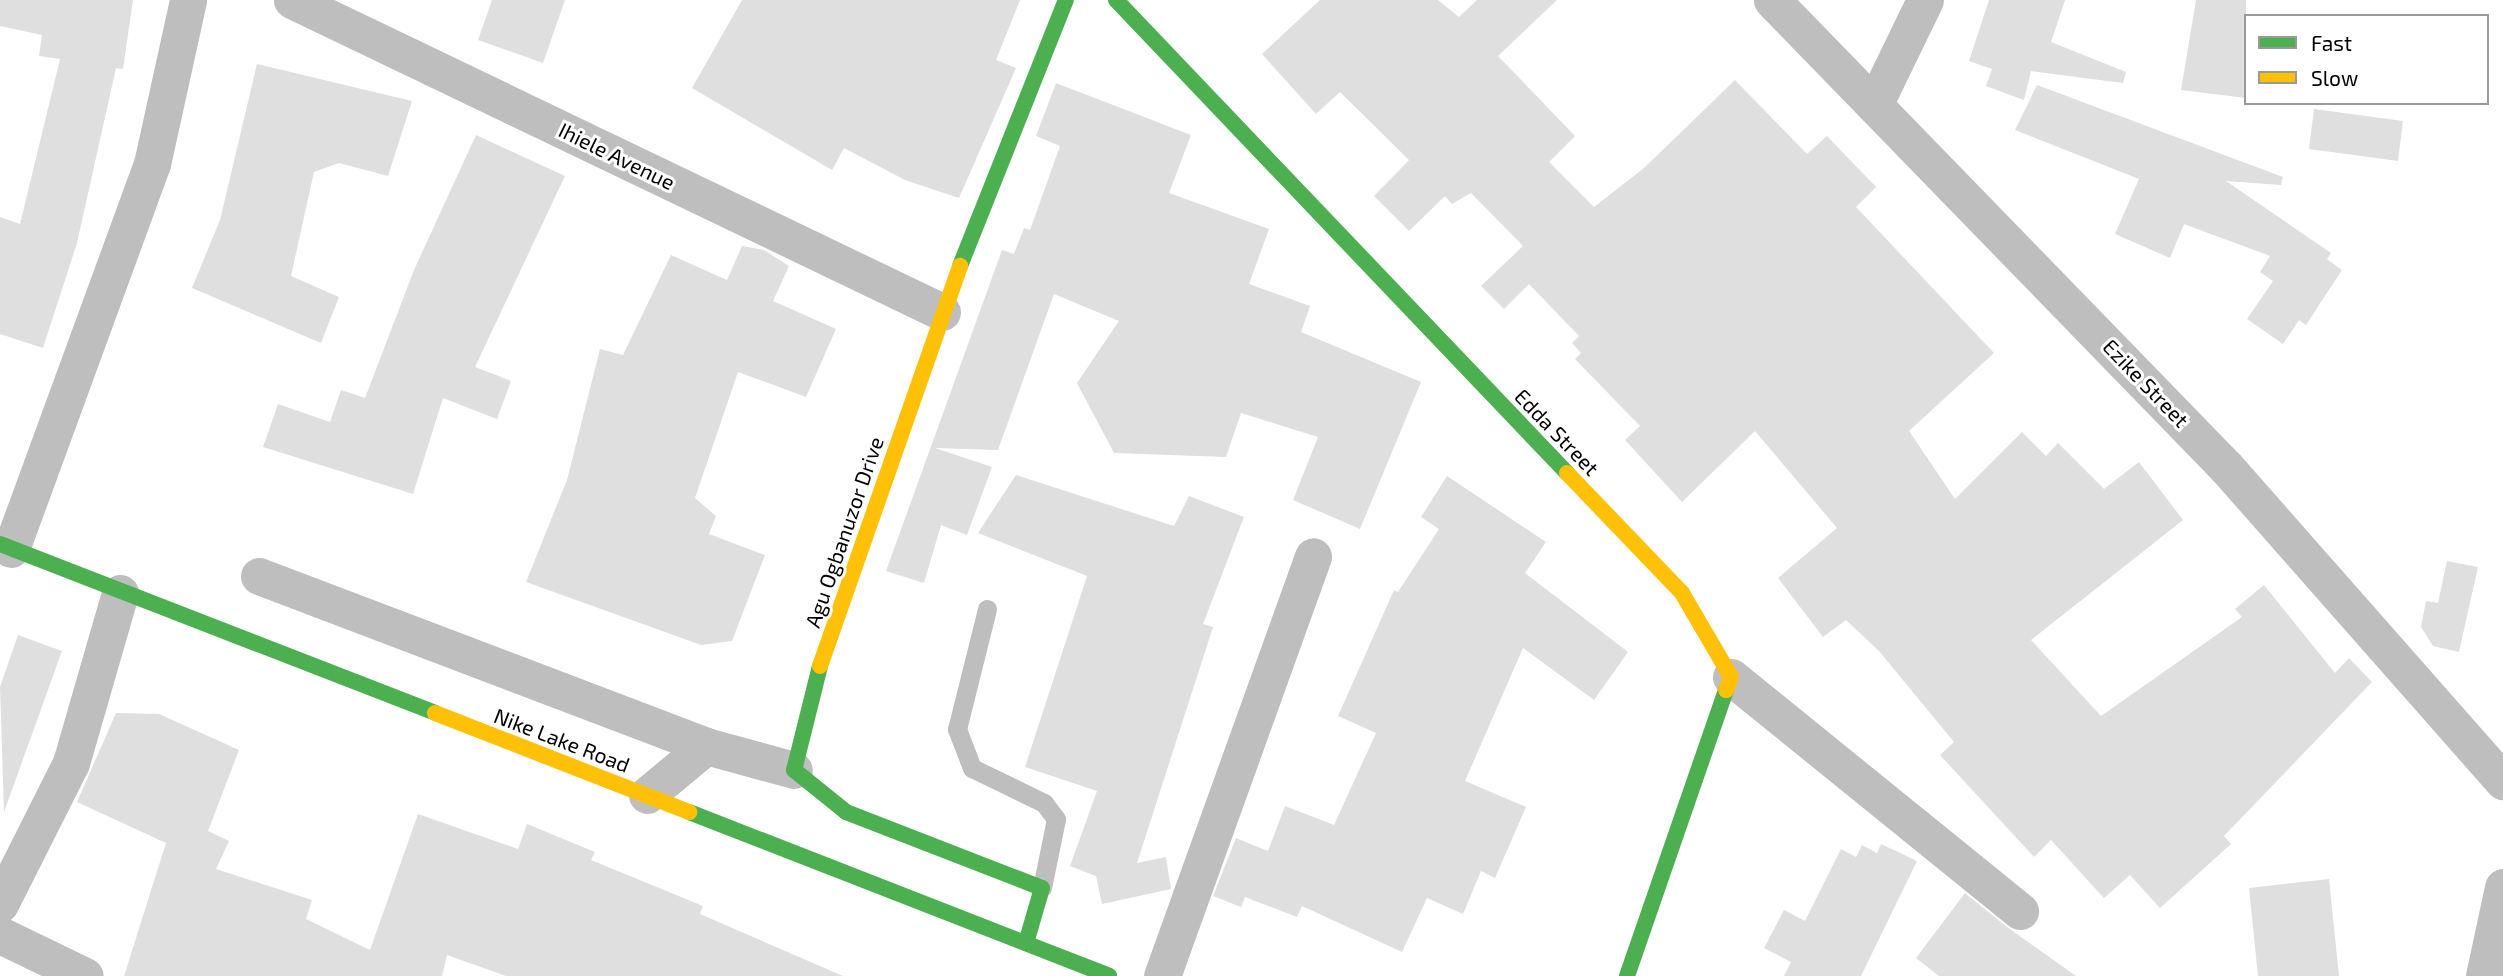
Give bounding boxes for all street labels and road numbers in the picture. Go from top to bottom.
street label: Ihiele Avenue [555,117,679,195]
street label: Ezike Street [2098,334,2194,432]
street label: Edda Street [1510,384,1604,480]
street label: Agu Ogbanuzor Drive [799,433,889,631]
street label: Nike Lake Road [491,703,633,777]

